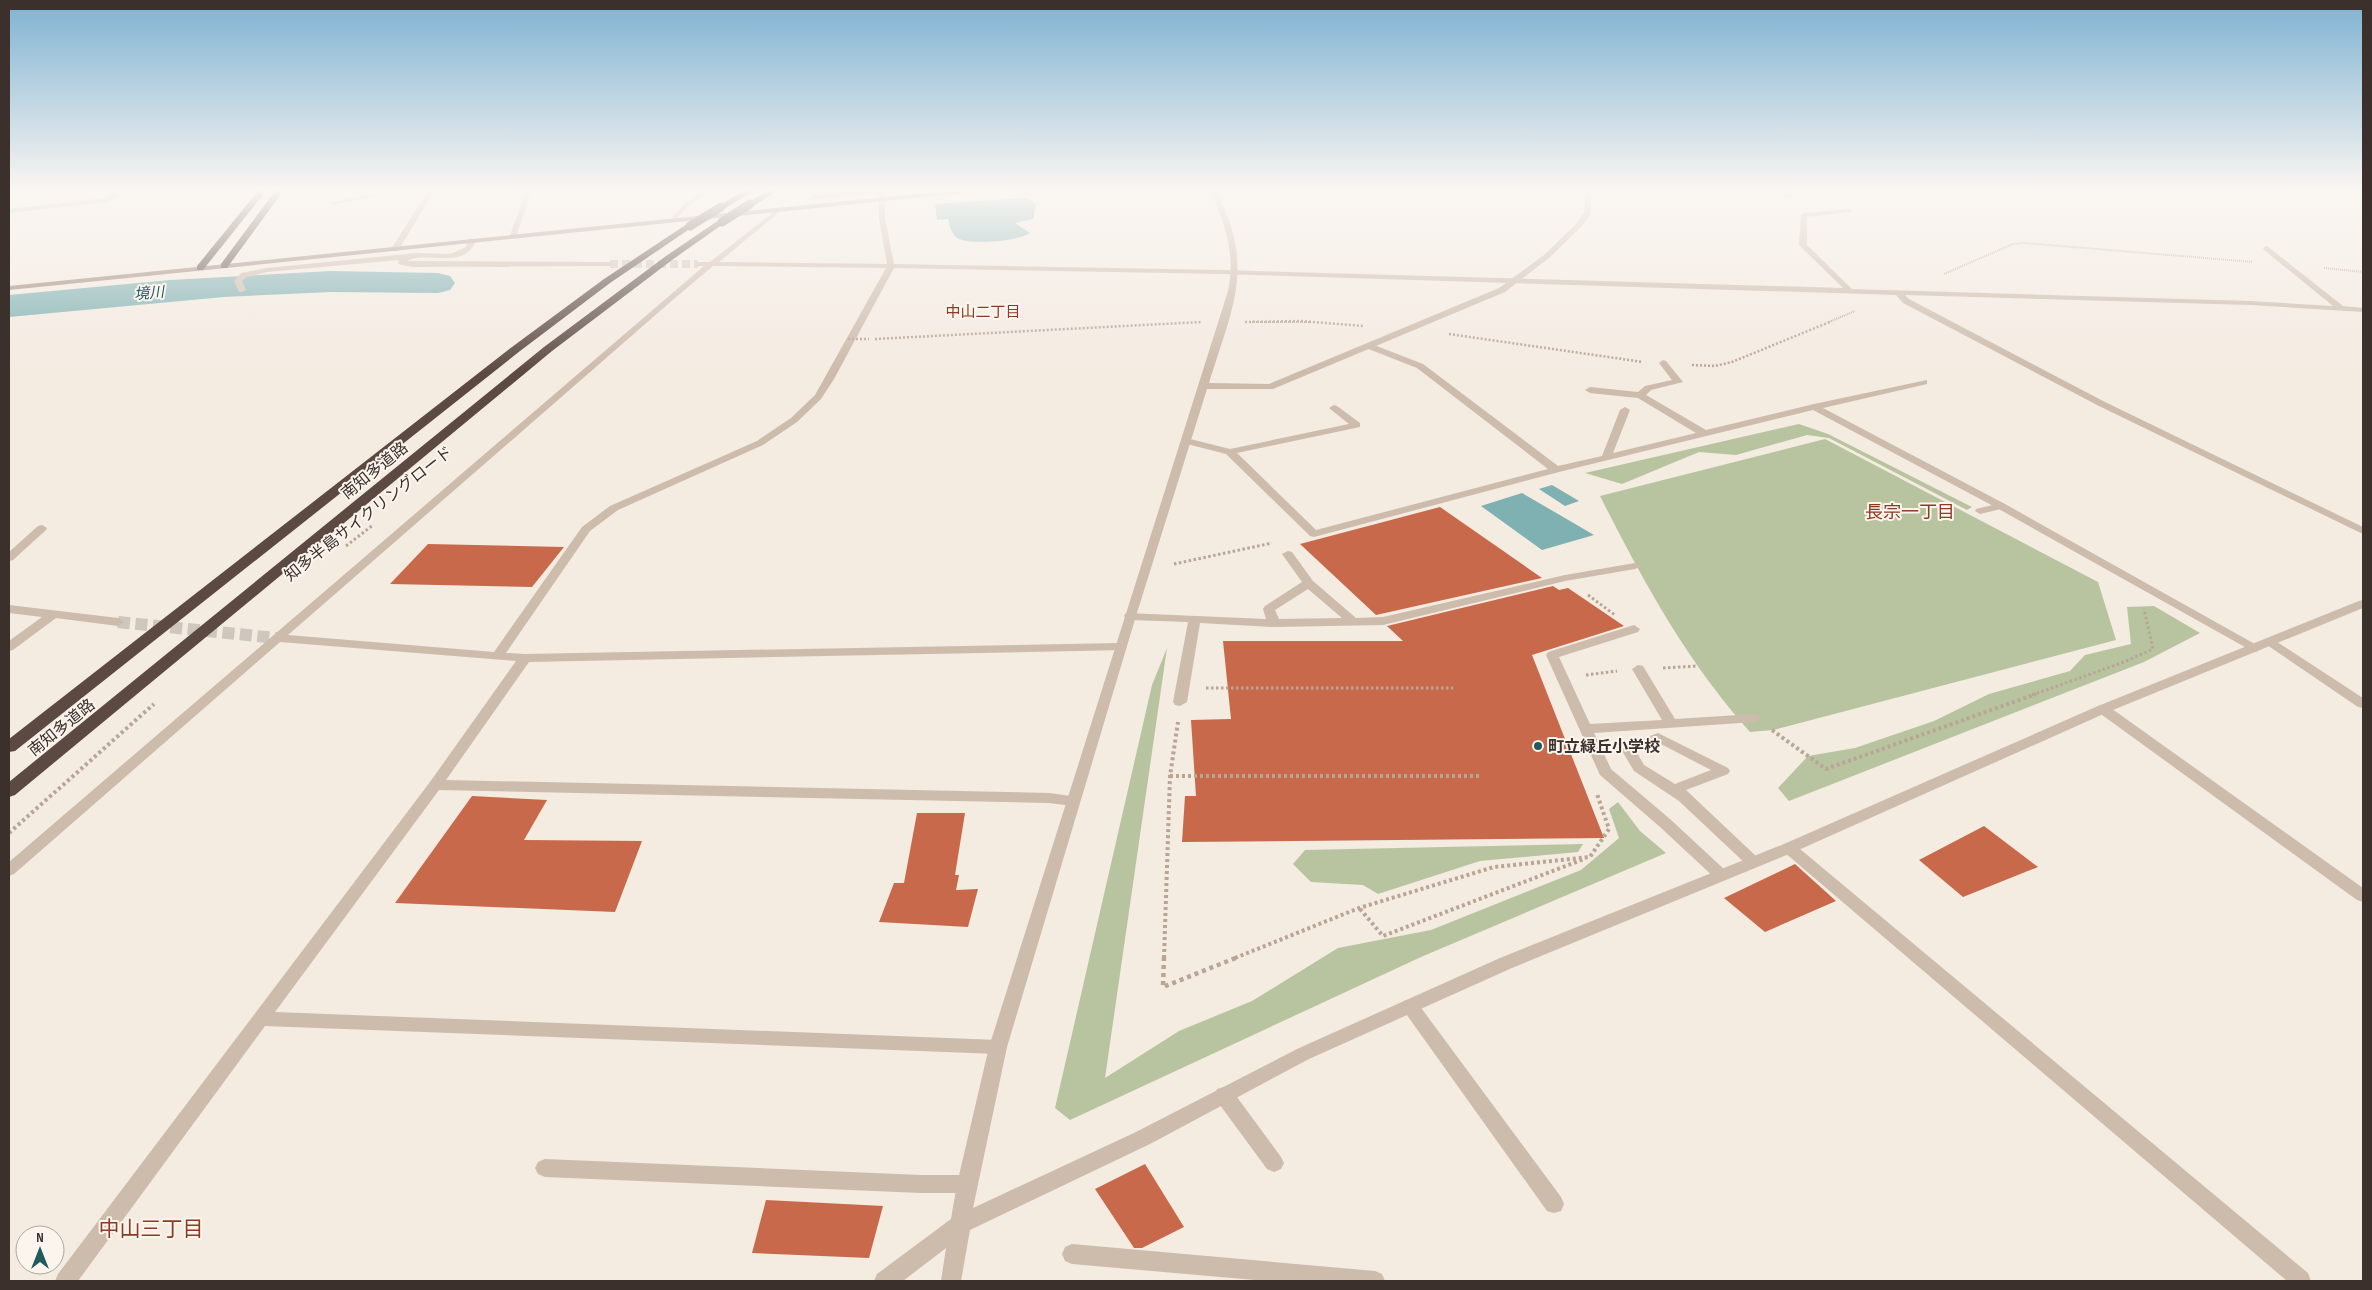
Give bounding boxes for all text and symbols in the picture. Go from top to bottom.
water label: 境川 [133,283,167,304]
district label: 中山二丁目 [945,303,1021,322]
street label: 南知多道路 [338,439,412,504]
street label: 知多半島サイクリングロード [281,443,457,586]
district label: 長宗一丁目 [1865,502,1955,523]
street label: 南知多道路 [25,696,99,761]
place label: 町立緑丘小学校 [1548,738,1660,757]
marker: 町立緑丘小学校 [1532,740,1544,752]
district label: 中山三丁目 [99,1217,204,1242]
north arrow [15,1225,65,1275]
text: N [36,1229,44,1246]

